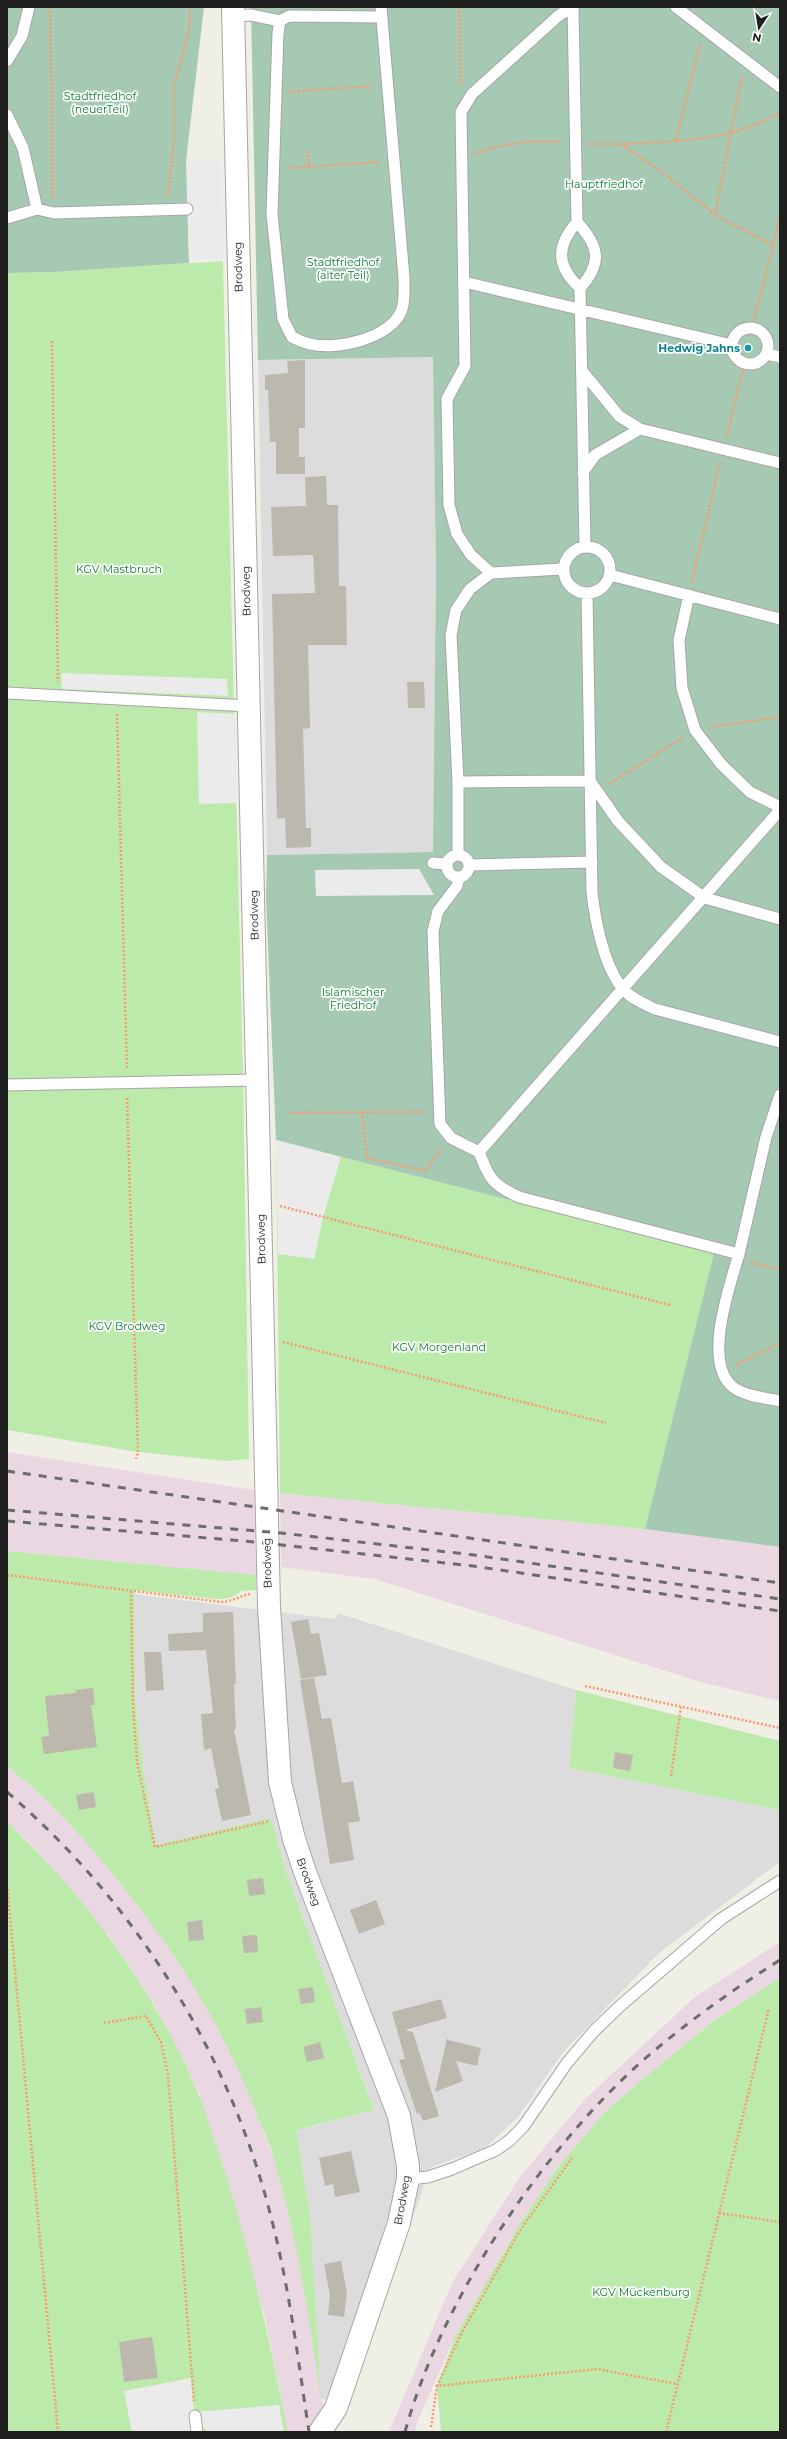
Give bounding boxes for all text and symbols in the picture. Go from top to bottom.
north arrow [739,8,779,48]
text: N [751,30,763,46]
park label: Stadtfriedhof (neuerTeil) [64,89,138,116]
park label: Hauptfriedhof [565,177,644,191]
street label: Brodweg [231,242,245,292]
park label: Stadtfriedhof (alter Teil) [307,255,381,282]
place label: Hedwig Jahns [658,341,740,355]
marker: Hedwig Jahns [743,343,753,353]
park label: KGV Mastbruch [76,562,162,576]
street label: Brodweg [239,566,253,616]
street label: Brodweg [247,890,261,940]
park label: Islamischer Friedhof [322,985,384,1012]
street label: Brodweg [254,1214,268,1264]
park label: KGV Brodweg [88,1319,166,1333]
park label: KGV Morgenland [392,1340,486,1354]
street label: Brodweg [260,1538,274,1588]
street label: Brodweg [294,1856,324,1908]
street label: Brodweg [391,2174,413,2226]
park label: KGV Mückenburg [592,2285,690,2299]

